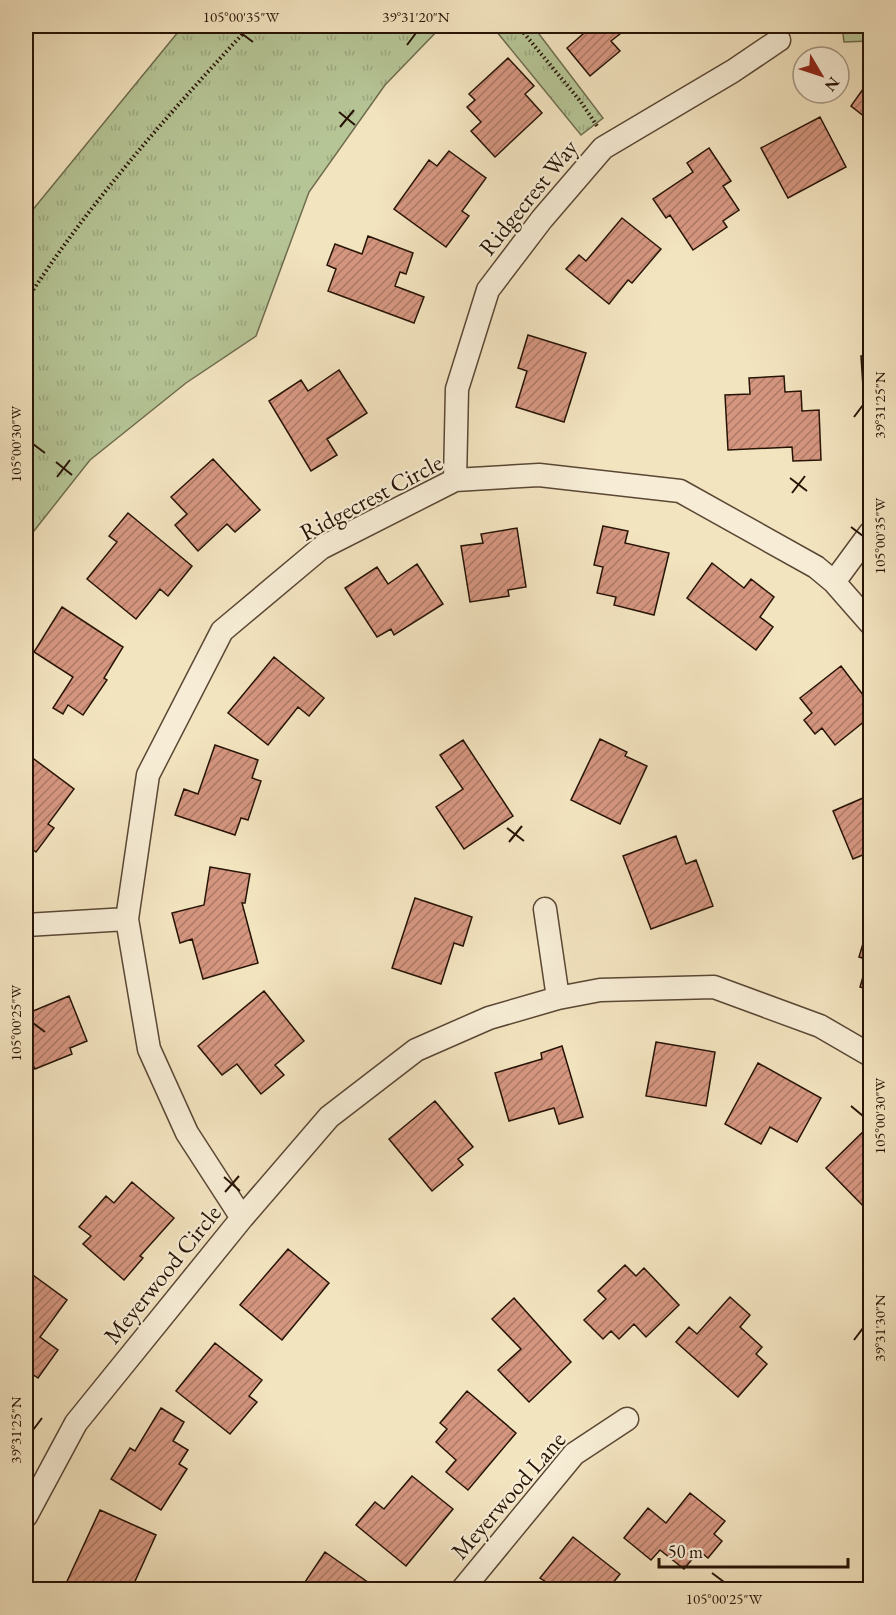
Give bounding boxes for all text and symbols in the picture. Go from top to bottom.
text: 105°00'35"W [203,7,279,26]
text: 39°31'20"N [382,7,450,26]
north arrow [791,45,851,105]
text: N [820,72,845,96]
street label: Ridgecrest Way [472,132,585,262]
text: 39°31'25"N [870,371,889,439]
text: 105°00'30"W [6,406,25,482]
street label: Ridgecrest Circle [294,446,448,548]
text: 105°00'35"W [870,498,889,574]
text: 105°00'25"W [6,985,25,1061]
text: 105°00'30"W [870,1078,889,1154]
street label: Meyerwood Circle [96,1198,228,1350]
text: 39°31'30"N [870,1294,889,1362]
text: 39°31'25"N [6,1396,25,1464]
street label: Meyerwood Lane [444,1424,572,1566]
scale bar [659,1531,848,1569]
text: 50 m [668,1540,703,1563]
text: 105°00'25"W [686,1589,762,1608]

